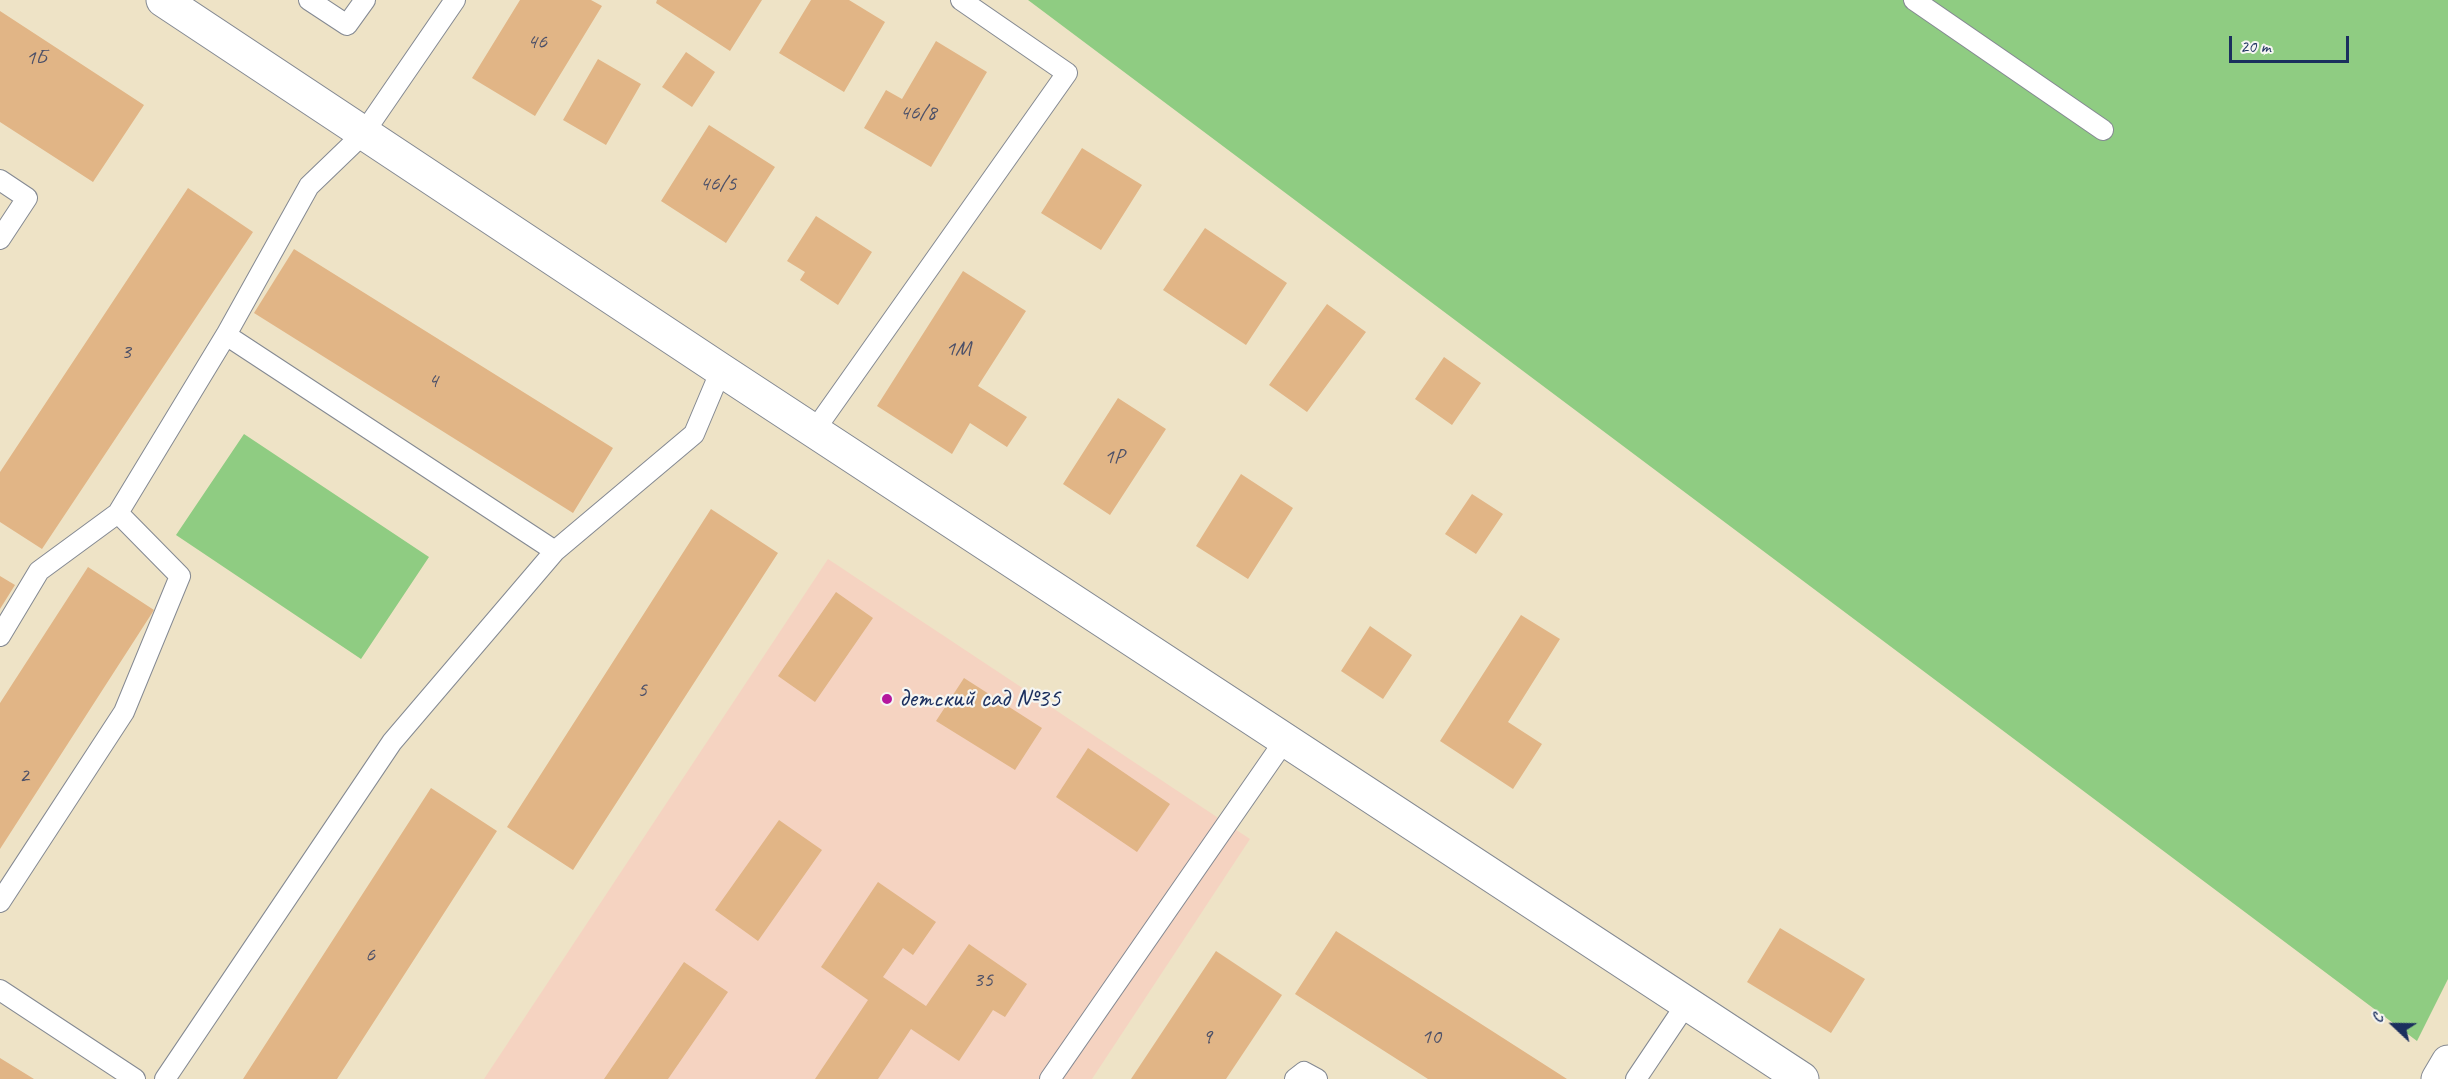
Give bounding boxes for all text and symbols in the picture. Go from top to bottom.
scale bar [2232,24,2352,62]
house number: 46 [527,29,547,55]
text: 20 m [2240,35,2271,57]
house number: 1Б [25,45,47,71]
house number: 46/8 [900,100,936,126]
house number: 46/5 [700,171,736,197]
house number: 1М [945,336,971,362]
house number: 3 [121,339,131,365]
house number: 4 [428,368,438,394]
house number: 1Р [1104,444,1124,470]
house number: 5 [637,677,647,703]
place label: детский сад №35 [899,683,1060,715]
marker: детский сад №35 [880,692,894,706]
house number: 2 [19,763,29,789]
house number: 6 [365,942,375,968]
house number: 35 [973,967,993,993]
north arrow [2364,995,2424,1055]
text: С [2367,1011,2388,1026]
house number: 9 [1202,1024,1212,1050]
house number: 10 [1421,1024,1441,1050]

